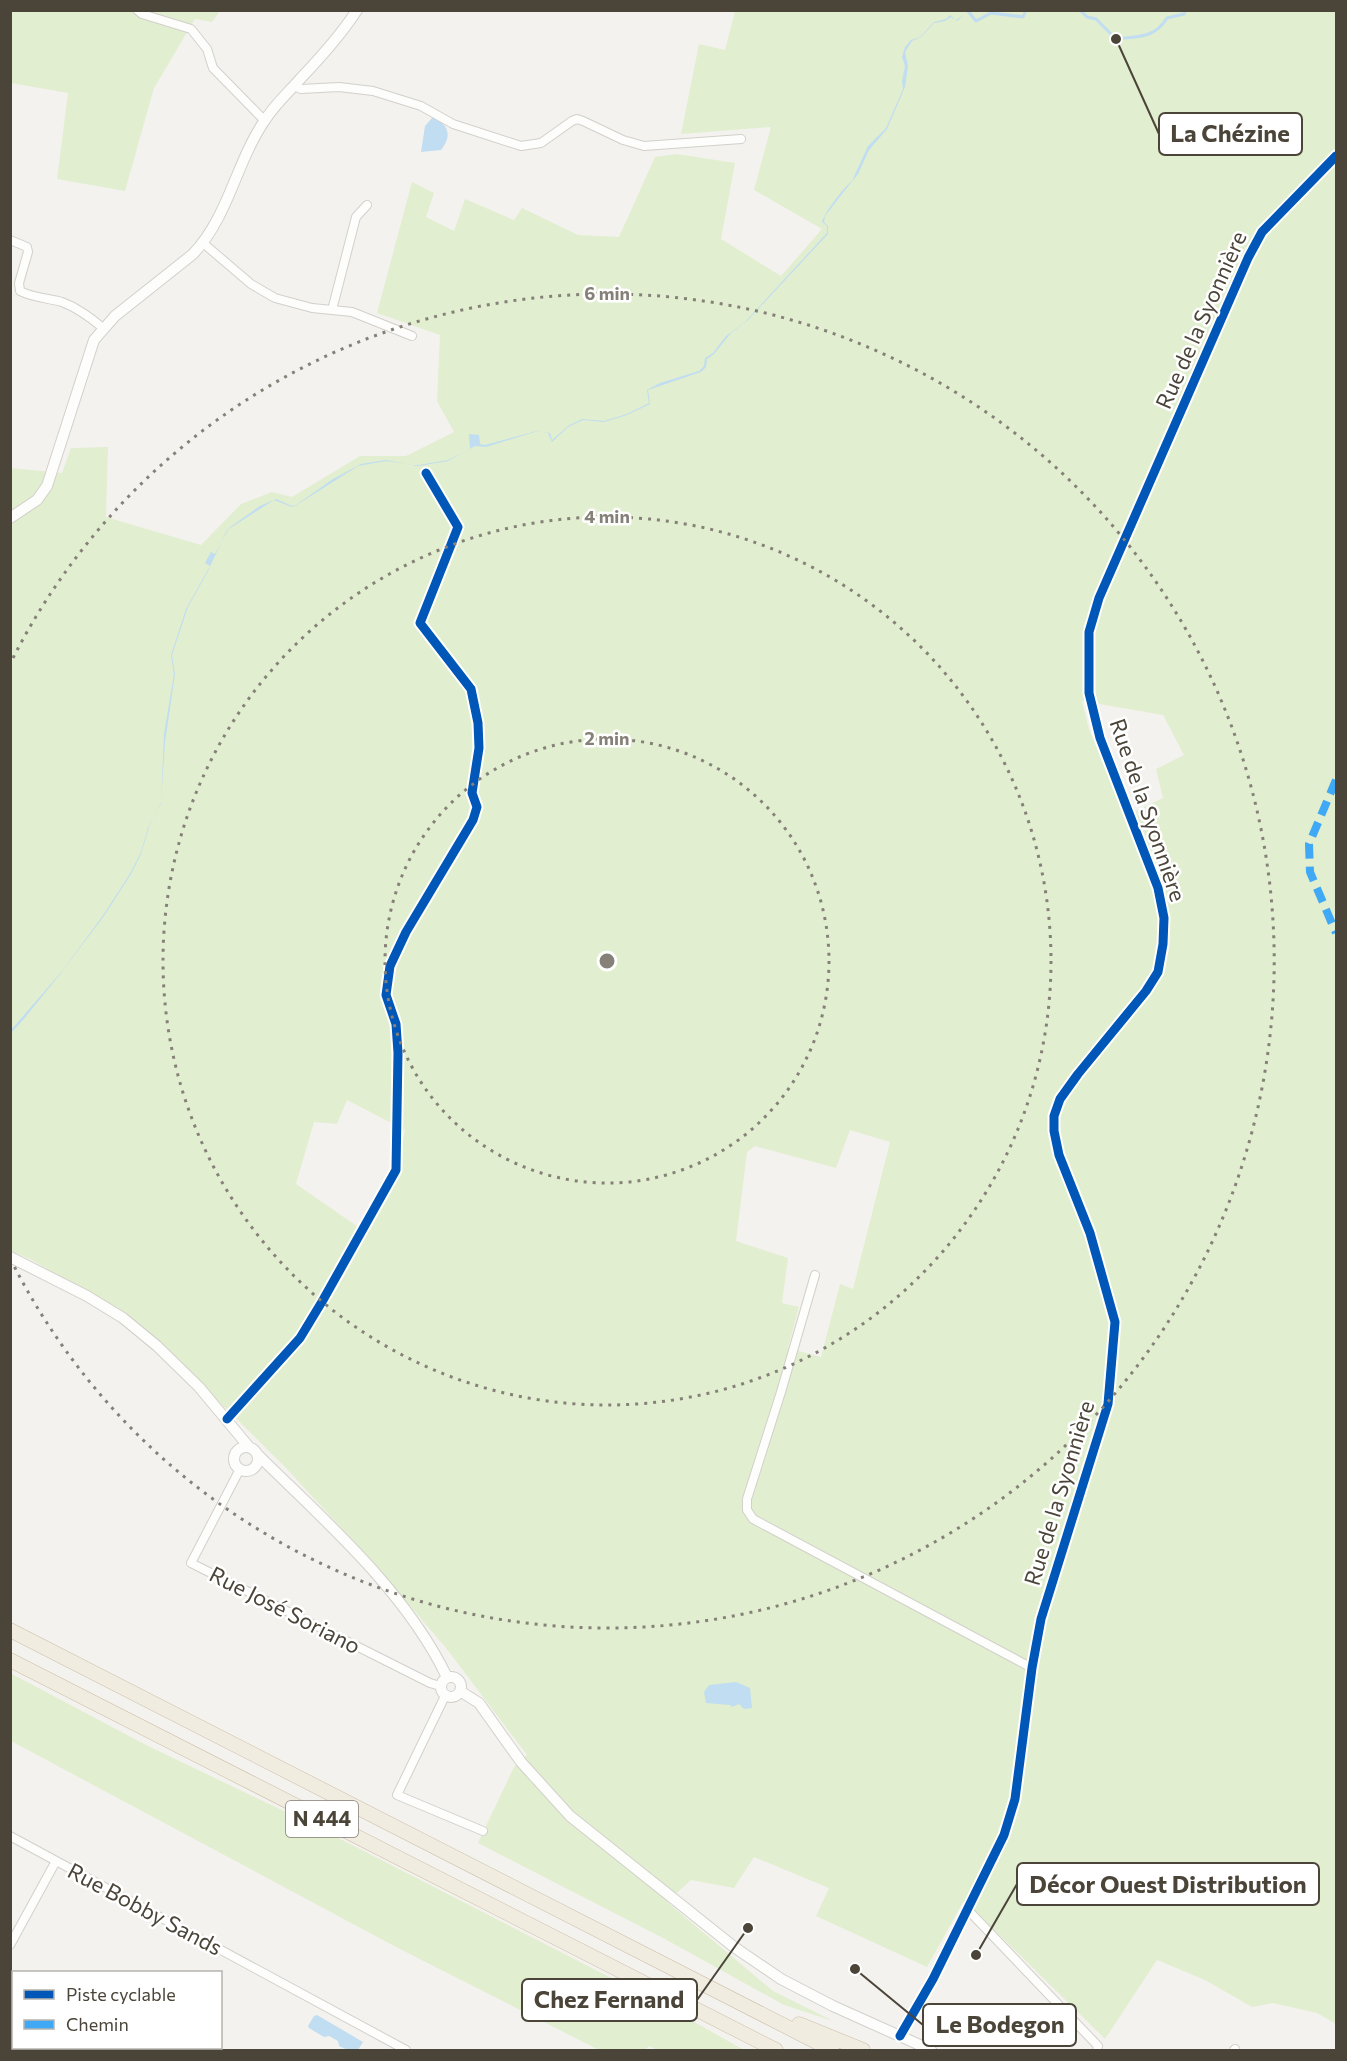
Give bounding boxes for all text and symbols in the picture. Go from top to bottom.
callout: La Chézine [1159,113,1302,155]
text: La Chézine [1170,118,1290,147]
street label: Rue de la Syonnière [1149,227,1252,413]
text: 6 min [584,282,630,304]
text: 4 min [584,505,630,527]
street label: Rue de la Syonnière [1105,715,1192,905]
text: 2 min [585,727,629,749]
centre of rings [597,951,617,971]
street label: Rue de la Syonnière [1018,1397,1099,1588]
street label: Rue José Soriano [205,1560,365,1659]
road number: N 444 [286,1801,358,1837]
street label: Rue Bobby Sands [63,1856,227,1961]
callout: Décor Ouest Distribution [1017,1863,1319,1905]
text: Décor Ouest Distribution [1029,1869,1307,1898]
legend [12,1971,222,2049]
callout: Chez Fernand [522,1979,697,2021]
text: Piste cyclable [66,1983,176,2005]
text: Chez Fernand [534,1984,684,2013]
callout: Le Bodegon [923,2004,1076,2046]
text: Le Bodegon [935,2009,1065,2038]
text: Chemin [66,2013,129,2035]

